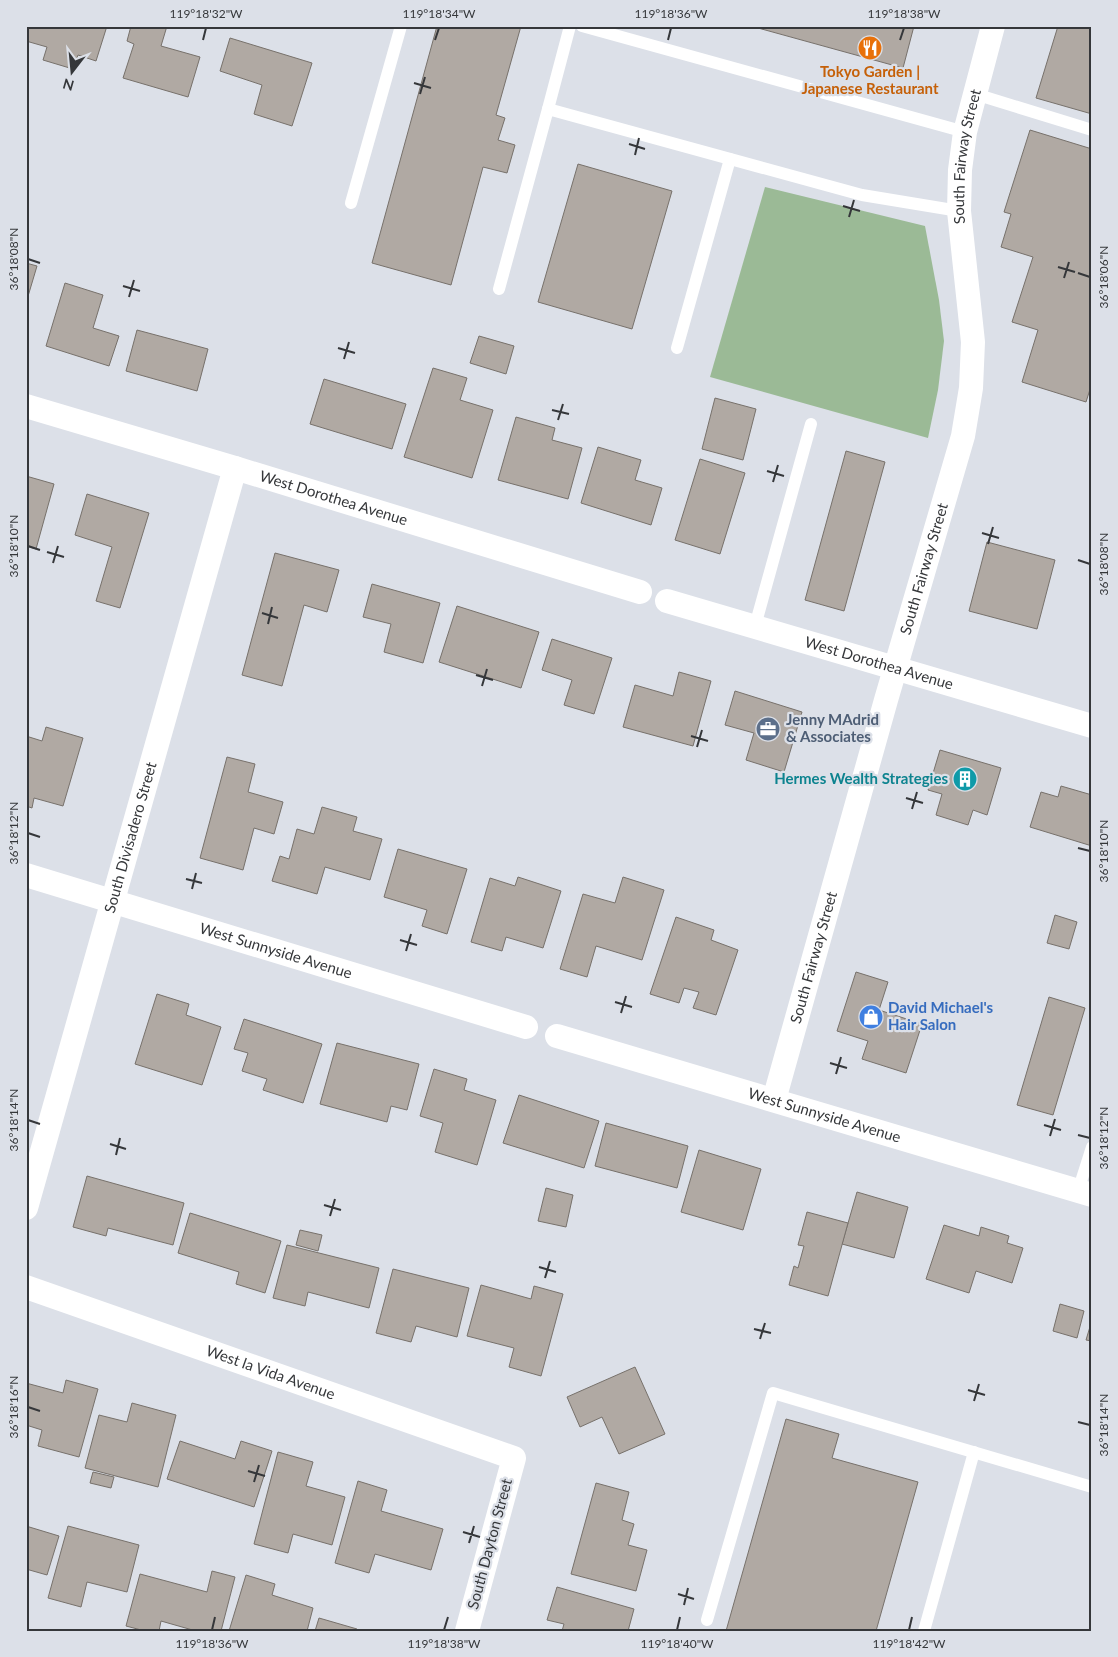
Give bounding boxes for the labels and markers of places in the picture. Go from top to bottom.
restaurant icon: Tokyo Garden | Japanese Restaurant [857,35,883,61]
place label: Tokyo Garden | Japanese Restaurant [801,62,939,97]
place label: Jenny MAdrid & Associates [786,710,879,745]
office icon: Jenny MAdrid & Associates [755,716,781,742]
building icon: Hermes Wealth Strategies [952,766,978,792]
place label: Hermes Wealth Strategies [774,769,948,787]
place label: David Michael's Hair Salon [888,998,993,1033]
shop icon: David Michael's Hair Salon [858,1004,884,1030]

